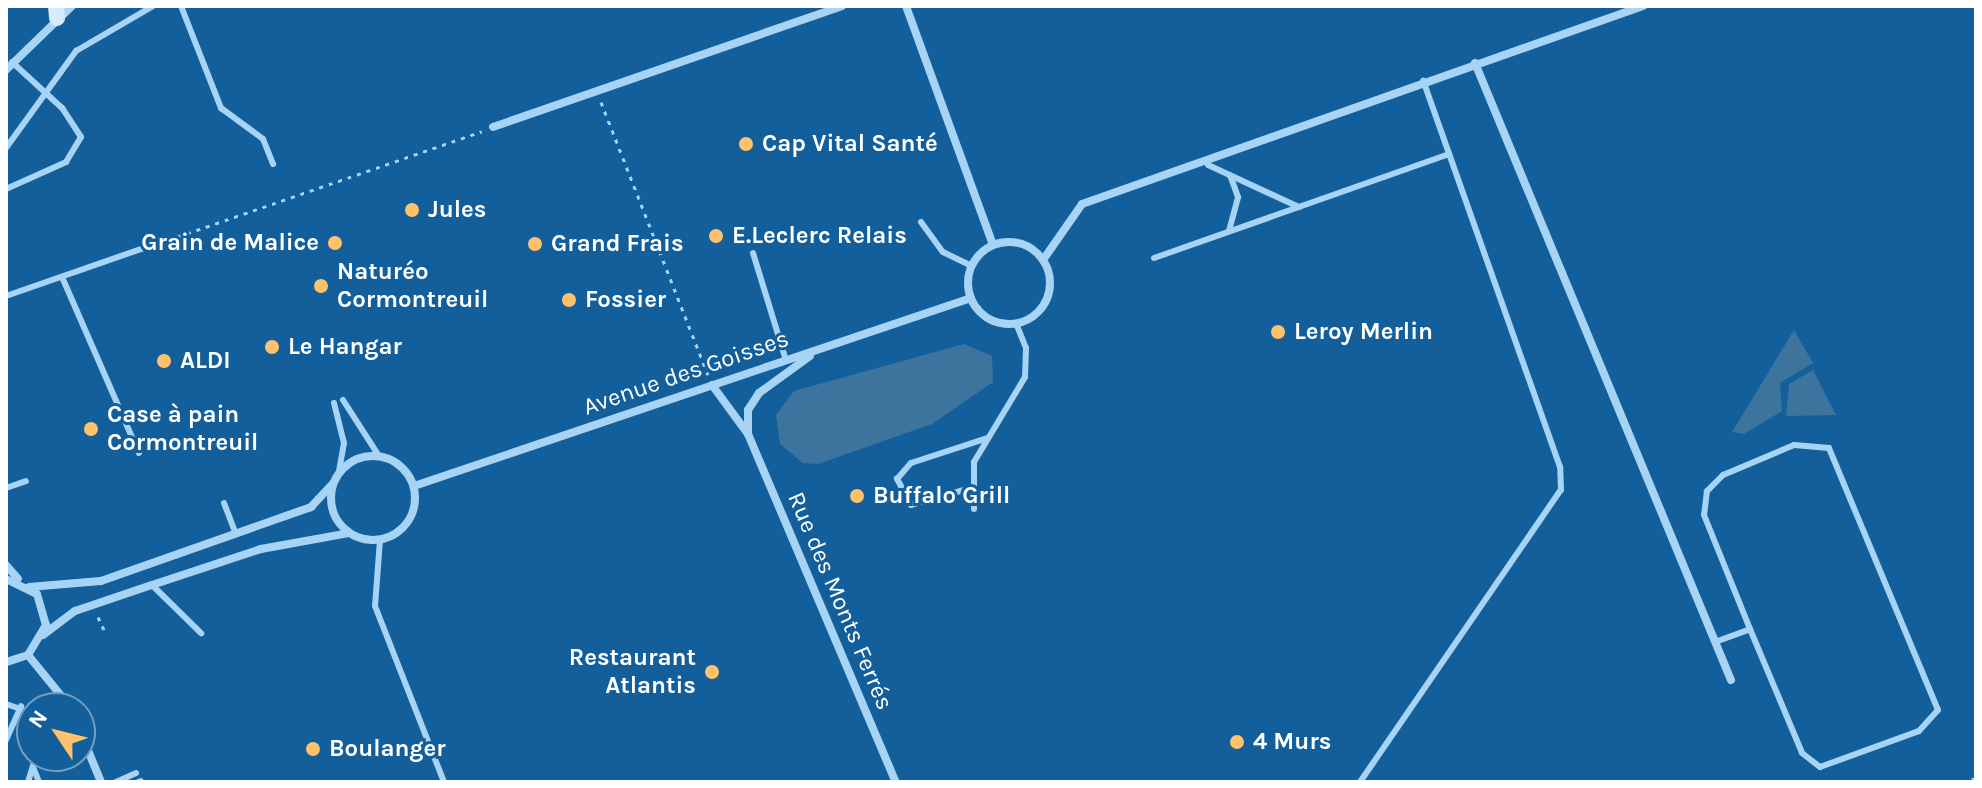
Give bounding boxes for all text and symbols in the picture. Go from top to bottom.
place label: Cap Vital Santé [762,130,938,158]
marker: Cap Vital Santé [737,135,755,153]
place label: Jules [428,196,486,224]
marker: Jules [403,201,421,219]
place label: E.Leclerc Relais [732,222,907,250]
marker: E.Leclerc Relais [707,227,725,245]
place label: Grain de Malice [141,229,319,257]
place label: Grand Frais [551,230,684,258]
marker: Grain de Malice [326,234,344,252]
marker: Grand Frais [526,235,544,253]
place label: Naturéo Cormontreuil [337,258,488,314]
marker: Naturéo Cormontreuil [312,277,330,295]
place label: Fossier [585,286,666,314]
marker: Fossier [560,291,578,309]
place label: Leroy Merlin [1294,318,1433,346]
marker: Leroy Merlin [1269,323,1287,341]
street label: Avenue des Goisses [579,324,793,422]
place label: Le Hangar [288,333,402,361]
marker: Le Hangar [263,338,281,356]
place label: ALDI [180,347,231,375]
marker: ALDI [155,352,173,370]
place label: Case à pain Cormontreuil [107,401,258,457]
marker: Case à pain Cormontreuil [82,420,100,438]
place label: Buffalo Grill [873,482,1010,510]
marker: Buffalo Grill [848,487,866,505]
street label: Rue des Monts Ferrés [781,488,899,714]
place label: Restaurant Atlantis [569,644,696,700]
marker: Restaurant Atlantis [703,663,721,681]
north arrow [16,692,96,772]
text: N [23,705,53,733]
place label: 4 Murs [1253,728,1331,756]
marker: 4 Murs [1228,733,1246,751]
place label: Boulanger [329,735,446,763]
marker: Boulanger [304,740,322,758]

